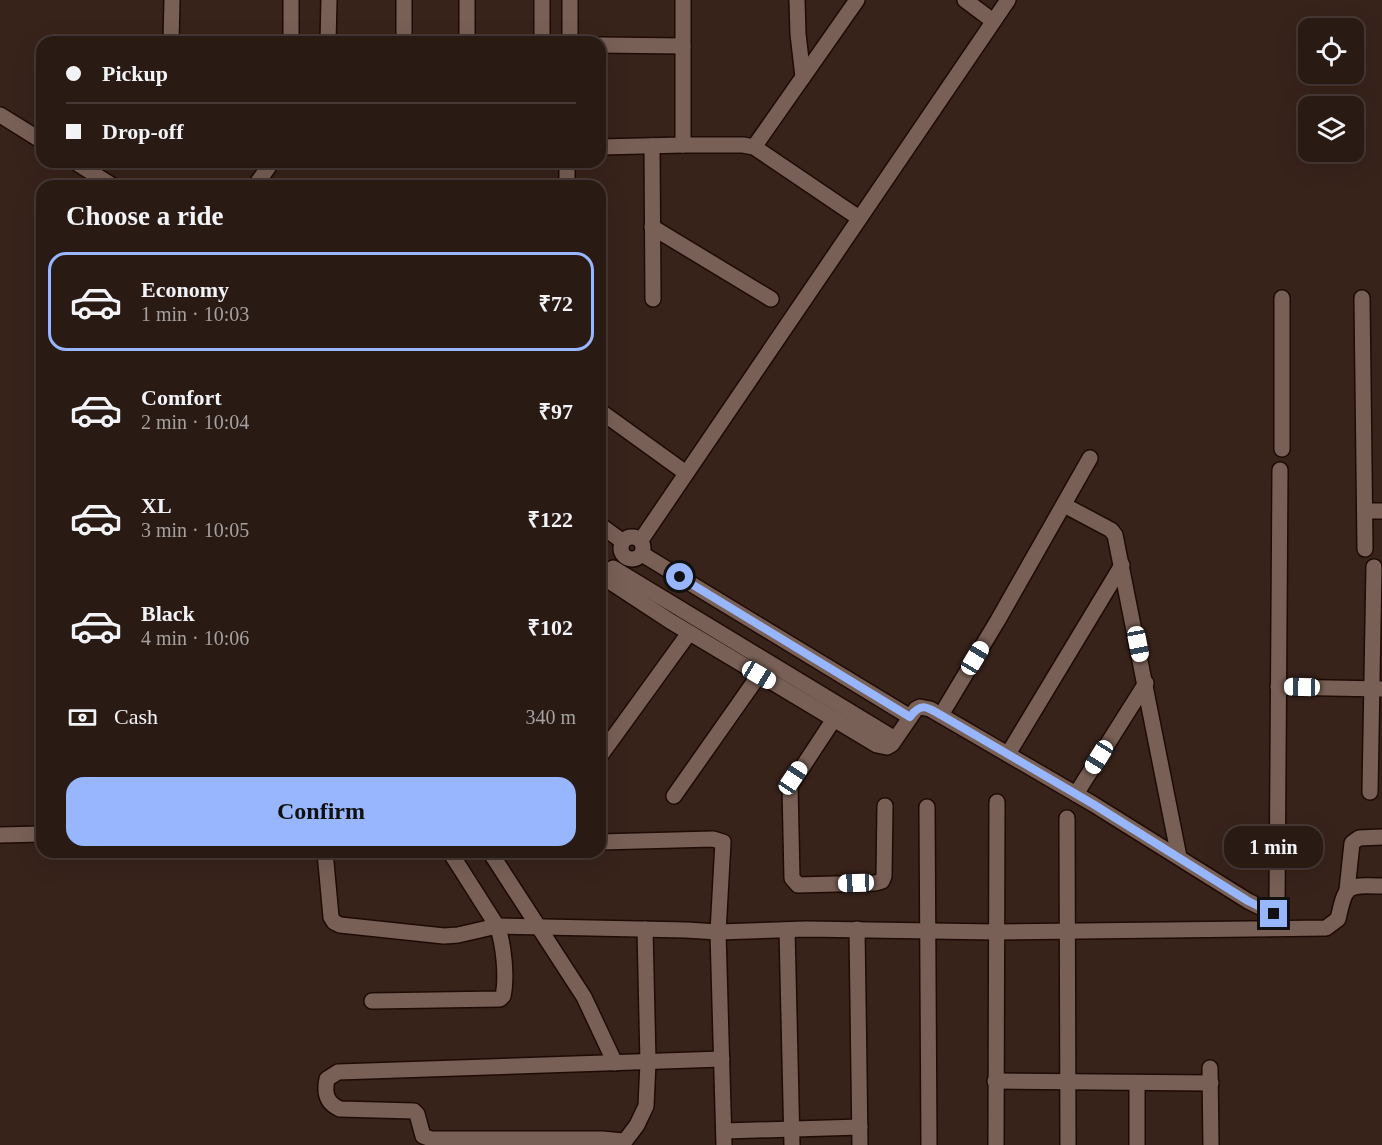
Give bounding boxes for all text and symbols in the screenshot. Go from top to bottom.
map controls [1298,18,1364,162]
button: locate [1298,18,1364,84]
text: Pickup [102,61,168,86]
button: layers [1298,96,1364,162]
text: Drop-off [102,119,183,144]
text: Choose a ride [66,201,224,231]
icon: car [69,275,123,329]
text: Economy [141,277,229,302]
text: ₹72 [538,291,573,316]
text: 1 min · 10:03 [141,303,249,325]
icon: car [69,383,123,437]
text: Comfort [141,385,222,410]
text: ₹97 [538,399,573,424]
text: 2 min · 10:04 [141,411,249,433]
icon: car [69,491,123,545]
text: XL [141,493,172,518]
text: ₹122 [527,507,573,532]
text: 3 min · 10:05 [141,519,249,541]
route start [666,563,693,590]
icon: car [69,599,123,653]
text: Black [141,601,195,626]
text: ₹102 [527,615,573,640]
car [1126,625,1150,663]
text: 4 min · 10:06 [141,627,249,649]
car [958,638,992,678]
car [739,658,779,692]
car [1284,678,1320,696]
icon: cash [66,701,99,734]
text: Cash [114,704,158,729]
text: 340 m [525,706,576,728]
car [1082,737,1116,777]
car [775,758,811,798]
button: Confirm [66,777,576,846]
callout: 1 min [1224,827,1324,869]
text: 1 min [1249,836,1298,858]
car [838,873,874,893]
route end [1260,900,1287,927]

